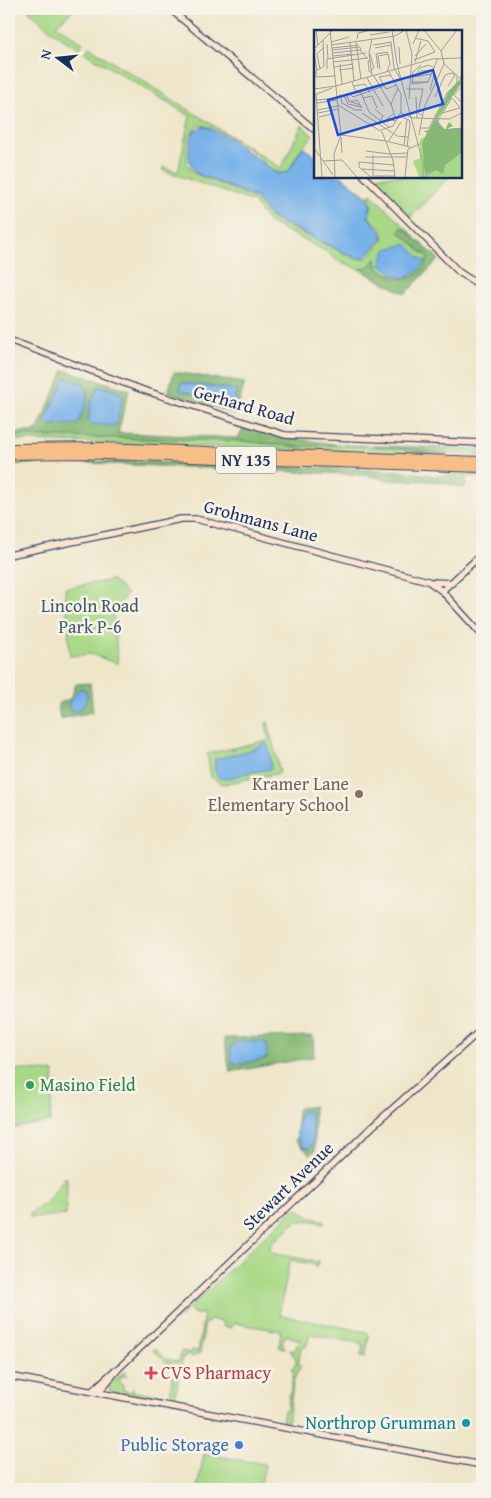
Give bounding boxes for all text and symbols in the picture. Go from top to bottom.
inset map [314,30,461,178]
north arrow [32,32,82,82]
text: N [35,47,57,62]
street label: Gerhard Road [191,377,298,432]
road number: NY 135 [216,446,276,474]
street label: Grohmans Lane [201,492,321,549]
park label: Lincoln Road Park P-6 [41,592,139,640]
place label: Kramer Lane Elementary School [208,770,349,818]
marker: Kramer Lane Elementary School [353,788,365,800]
place label: Masino Field [40,1071,136,1098]
marker: Masino Field [24,1079,36,1091]
street label: Stewart Avenue [236,1135,339,1236]
place label: CVS Pharmacy [161,1359,271,1386]
marker: CVS Pharmacy [145,1367,157,1379]
place label: Northrop Grumman [305,1409,456,1436]
marker: Northrop Grumman [460,1417,472,1429]
place label: Public Storage [121,1431,229,1458]
marker: Public Storage [233,1439,245,1451]

